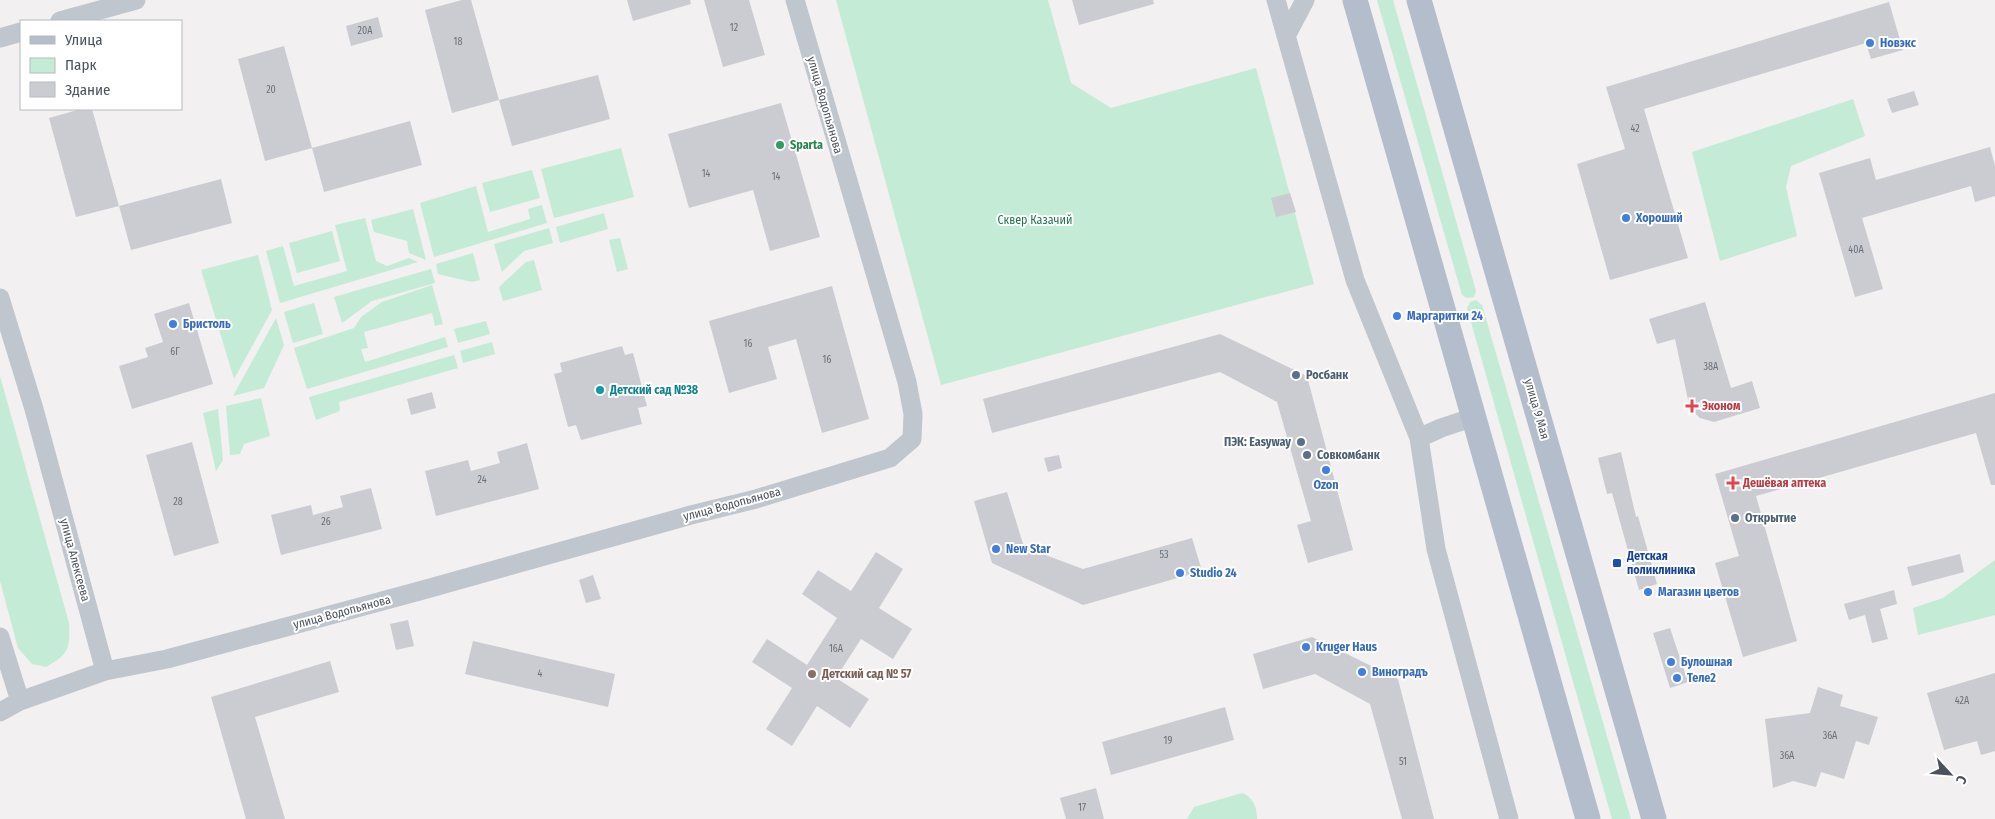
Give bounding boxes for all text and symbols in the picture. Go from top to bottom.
legend [20,20,182,110]
house number: 12 [730,22,739,34]
house number: 20А [358,25,373,37]
text: Улица [64,31,103,49]
house number: 18 [454,36,462,48]
place label: Новэкс [1880,36,1917,50]
marker: Новэкс [1864,37,1876,49]
street label: улица Водопьянова [804,55,846,155]
text: Парк [65,56,96,74]
text: Здание [65,81,111,99]
house number: 20 [266,84,276,96]
house number: 42 [1630,123,1640,135]
place label: Sparta [790,138,823,152]
marker: Sparta [774,139,786,151]
house number: 14 [702,168,711,180]
house number: 14 [772,171,781,183]
place label: Хороший [1635,211,1683,225]
marker: Хороший [1620,212,1632,224]
park label: Сквер Казачий [998,213,1072,227]
house number: 40А [1848,244,1864,256]
place label: Маргаритки 24 [1407,309,1483,323]
marker: Маргаритки 24 [1391,310,1403,322]
place label: Бристоль [183,317,231,331]
marker: Бристоль [167,318,179,330]
house number: 16 [744,338,752,350]
house number: 6Г [170,346,180,358]
house number: 16 [823,354,831,366]
house number: 38А [1704,361,1719,373]
place label: Росбанк [1306,368,1349,382]
marker: Росбанк [1290,369,1302,381]
street label: улица 9 Мая [1522,377,1552,441]
place label: Детский сад №38 [609,383,699,397]
marker: Детский сад №38 [594,384,606,396]
place label: Эконом [1702,399,1741,413]
marker: Эконом [1686,400,1698,412]
place label: ПЭК: Easyway [1224,435,1291,449]
marker: ПЭК: Easyway [1295,436,1307,448]
place label: Совкомбанк [1317,448,1381,462]
marker: Совкомбанк [1301,449,1313,461]
marker: Ozon [1320,464,1332,476]
house number: 24 [477,474,487,486]
place label: Дешёвая аптека [1742,476,1826,490]
marker: Дешёвая аптека [1727,477,1739,489]
place label: Ozon [1313,478,1339,492]
street label: улица Водопьянова [682,484,782,524]
house number: 28 [173,496,183,508]
place label: Открытие [1745,511,1796,525]
marker: Открытие [1729,512,1741,524]
house number: 26 [321,516,331,528]
street label: улица Алексеева [57,517,93,603]
place label: New Star [1006,542,1051,556]
marker: New Star [990,543,1002,555]
house number: 53 [1159,549,1169,561]
place label: Детская поликлиника [1626,549,1695,577]
marker: Детская поликлиника [1611,557,1623,569]
place label: Studio 24 [1190,566,1237,580]
marker: Studio 24 [1174,567,1186,579]
place label: Магазин цветов [1658,585,1739,599]
marker: Магазин цветов [1642,586,1654,598]
street label: улица Водопьянова [292,592,392,632]
place label: Kruger Haus [1316,640,1378,654]
marker: Kruger Haus [1300,641,1312,653]
house number: 16А [829,643,844,655]
place label: Булошная [1681,655,1732,669]
marker: Булошная [1665,656,1677,668]
place label: Виноградъ [1372,665,1428,679]
marker: Виноградъ [1356,666,1368,678]
place label: Детский сад № 57 [821,667,911,681]
house number: 4 [538,668,543,680]
marker: Детский сад № 57 [806,668,818,680]
place label: Теле2 [1687,671,1716,685]
marker: Теле2 [1671,672,1683,684]
house number: 42А [1955,695,1970,707]
house number: 36А [1823,730,1838,742]
house number: 19 [1164,735,1173,747]
north arrow [1925,749,1975,799]
house number: 36А [1780,750,1795,762]
house number: 51 [1399,756,1407,768]
text: С [1952,772,1970,787]
house number: 17 [1078,802,1086,814]

